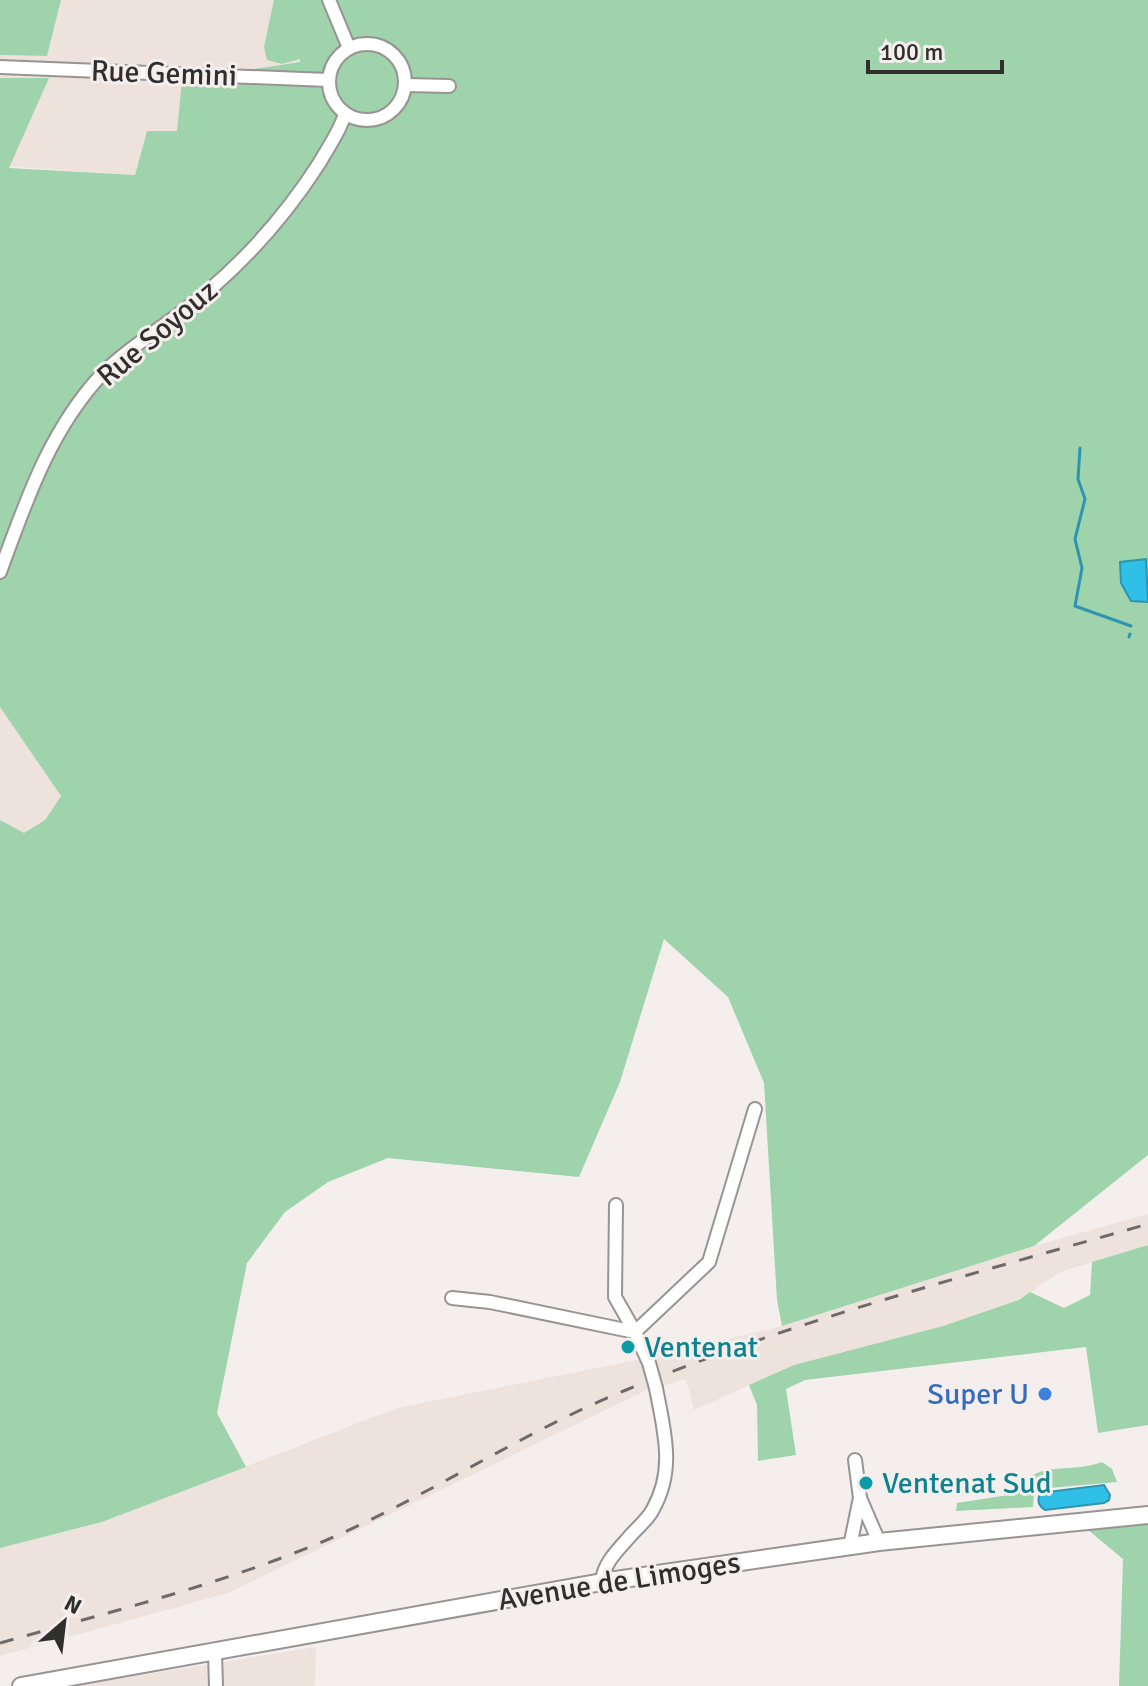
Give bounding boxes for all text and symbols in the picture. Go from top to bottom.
scale bar [868,24,1002,74]
text: 100 m [880,37,943,67]
street label: Rue Gemini [90,52,238,95]
street label: Rue Soyouz [89,272,225,395]
place label: Ventenat [644,1329,758,1366]
marker: Ventenat [619,1338,637,1356]
place label: Super U [927,1376,1029,1413]
marker: Super U [1036,1385,1054,1403]
place label: Ventenat Sud [882,1465,1052,1502]
marker: Ventenat Sud [857,1474,875,1492]
street label: Avenue de Limoges [495,1544,743,1619]
north arrow [24,1582,104,1662]
text: N [60,1589,86,1620]

